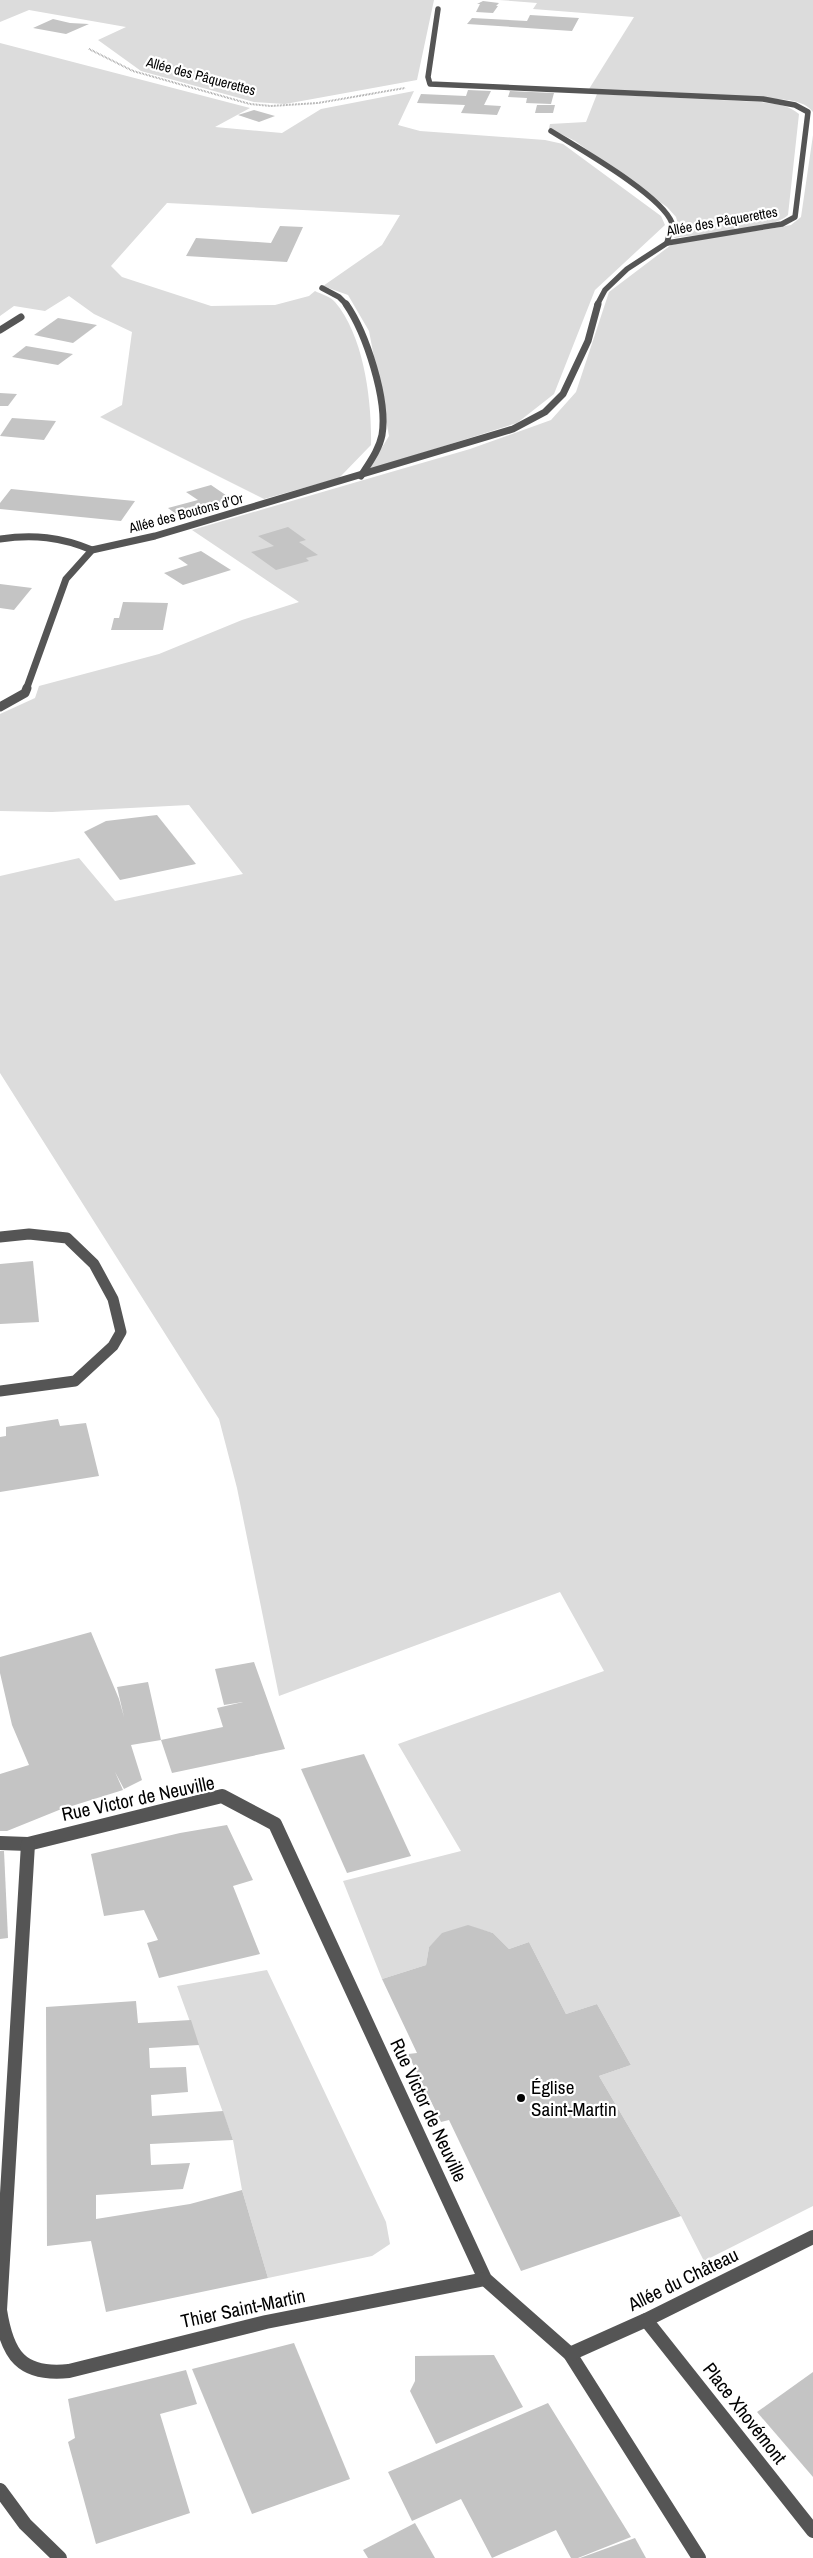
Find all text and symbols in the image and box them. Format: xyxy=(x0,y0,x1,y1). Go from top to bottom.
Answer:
street label: Allée des Pâquerettes xyxy=(143,53,258,99)
street label: Allée des Pâquerettes xyxy=(664,202,779,240)
street label: Allée des Boutons d’Or xyxy=(126,489,245,537)
street label: Rue Victor de Neuville xyxy=(59,1769,217,1827)
street label: Rue Victor de Neuville xyxy=(384,2034,474,2186)
place label: Église Saint-Martin xyxy=(531,2074,617,2122)
marker: Église Saint-Martin xyxy=(515,2092,527,2104)
street label: Allée du Château xyxy=(623,2241,742,2317)
street label: Thier Saint-Martin xyxy=(178,2282,308,2334)
street label: Place Xhovémont xyxy=(697,2357,793,2470)

